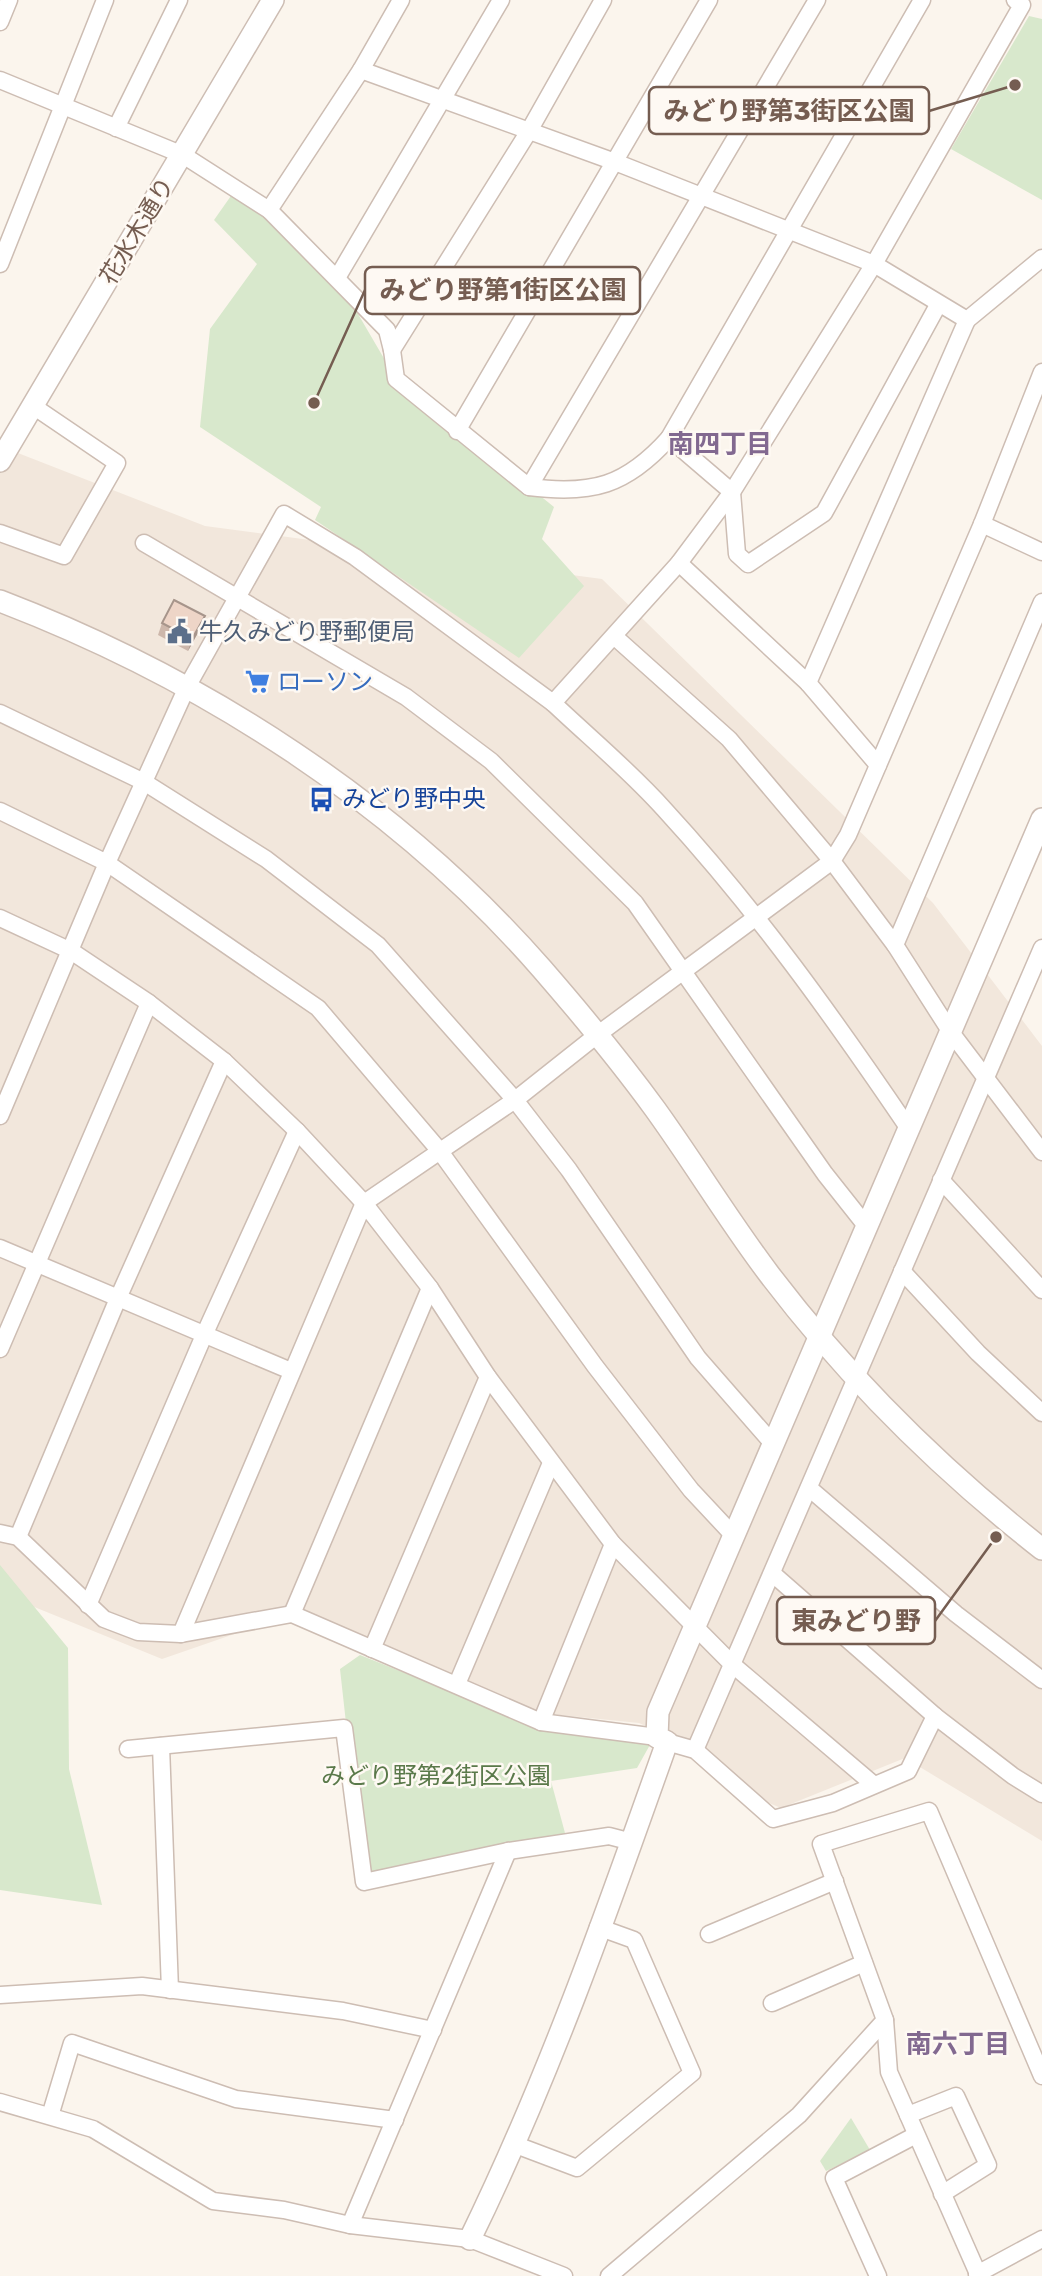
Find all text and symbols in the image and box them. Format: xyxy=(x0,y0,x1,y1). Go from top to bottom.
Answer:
callout: みどり野第3街区公園 xyxy=(649,87,929,134)
text: みどり野第3街区公園 xyxy=(663,96,915,127)
street label: 花水木通り xyxy=(94,172,180,290)
callout: みどり野第1街区公園 xyxy=(365,267,640,314)
text: みどり野第1街区公園 xyxy=(380,275,626,306)
district label: 南四丁目 xyxy=(668,429,772,460)
public building icon: 牛久みどり野郵便局 xyxy=(165,618,193,646)
place label: 牛久みどり野郵便局 xyxy=(199,618,415,646)
supermarket icon: ローソン xyxy=(243,668,271,696)
place label: ローソン xyxy=(277,668,373,696)
bus stop icon: みどり野中央 xyxy=(308,785,336,813)
place label: みどり野中央 xyxy=(342,785,486,813)
callout: 東みどり野 xyxy=(777,1597,935,1644)
text: 東みどり野 xyxy=(791,1606,921,1637)
park label: みどり野第2街区公園 xyxy=(321,1762,551,1790)
district label: 南六丁目 xyxy=(906,2029,1010,2060)

